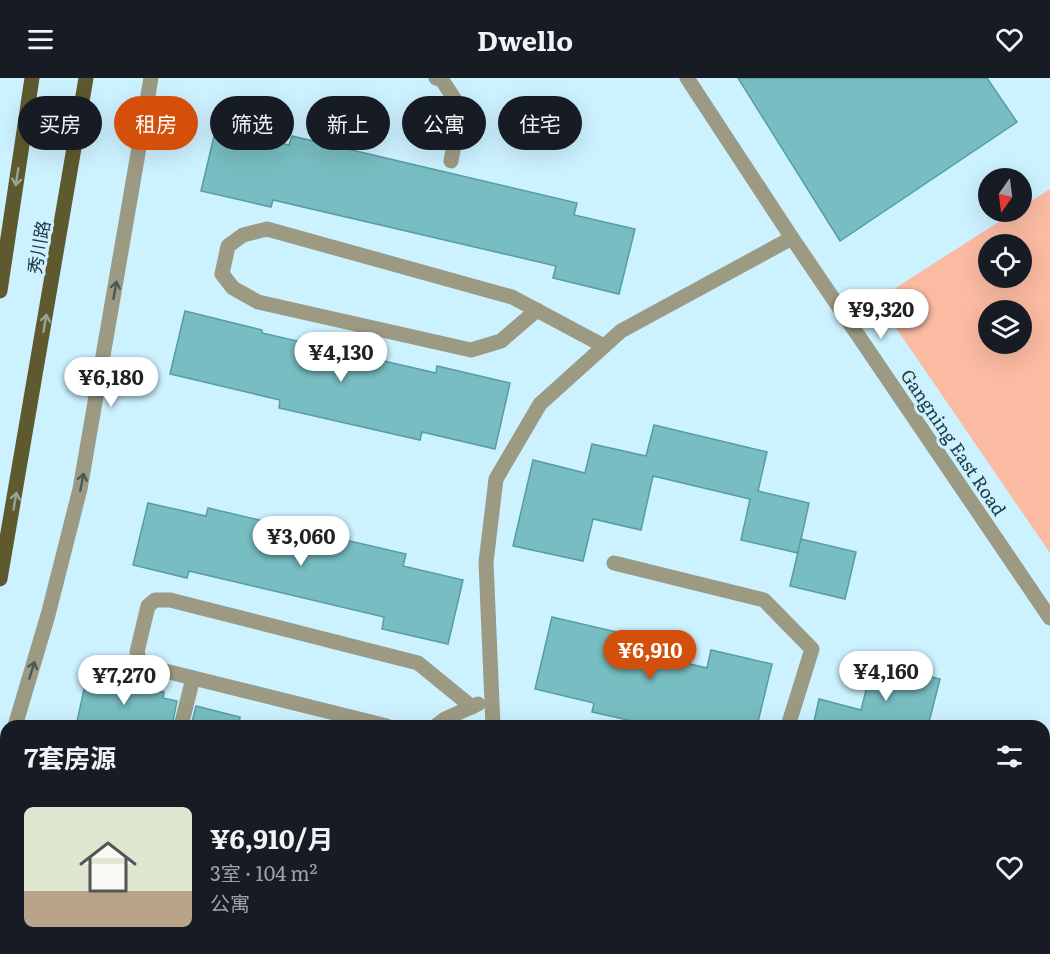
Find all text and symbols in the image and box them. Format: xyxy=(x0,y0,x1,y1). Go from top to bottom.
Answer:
text: Dwello xyxy=(477,19,573,59)
icon: menu xyxy=(24,23,57,56)
icon: heart xyxy=(993,23,1026,56)
chip: 买房 xyxy=(18,96,102,150)
chip: 租房 xyxy=(114,96,198,150)
chip: 筛选 xyxy=(210,96,294,150)
chip: 新上 xyxy=(306,96,390,150)
chip: 公寓 xyxy=(402,96,486,150)
chip: 住宅 xyxy=(498,96,582,150)
one-way arrow xyxy=(12,167,23,187)
north arrow xyxy=(978,168,1032,222)
map controls xyxy=(978,168,1032,354)
street label: 秀川路 xyxy=(20,218,56,276)
button: locate xyxy=(978,234,1032,288)
one-way arrow xyxy=(110,280,121,300)
pin: ¥9,320 xyxy=(832,289,930,340)
text: ¥9,320 xyxy=(848,293,914,323)
button: layers xyxy=(978,300,1032,354)
one-way arrow xyxy=(40,313,51,333)
pin: ¥4,130 xyxy=(292,332,390,383)
text: ¥4,130 xyxy=(308,336,374,366)
pin: ¥6,180 xyxy=(62,357,160,408)
text: ¥6,180 xyxy=(78,361,144,391)
street label: Gangning East Road xyxy=(895,363,1013,521)
one-way arrow xyxy=(76,472,87,492)
one-way arrow xyxy=(10,491,21,511)
pin: ¥3,060 xyxy=(252,516,350,567)
text: ¥3,060 xyxy=(267,520,335,550)
pin: ¥6,910 xyxy=(601,630,699,681)
text: ¥6,910 xyxy=(617,634,683,664)
pin: ¥4,160 xyxy=(837,651,935,702)
pin: ¥7,270 xyxy=(75,655,173,706)
text: ¥4,160 xyxy=(853,655,919,685)
text: ¥7,270 xyxy=(92,659,156,689)
one-way arrow xyxy=(27,661,38,680)
text: 7套房源 xyxy=(24,737,116,776)
icon: filters xyxy=(993,740,1026,773)
text: ¥6,910/月 xyxy=(210,818,334,857)
icon: home xyxy=(72,831,144,903)
icon: heart xyxy=(993,851,1026,884)
text: 3室 · 104 m² xyxy=(210,857,318,887)
text: 公寓 xyxy=(210,887,250,917)

